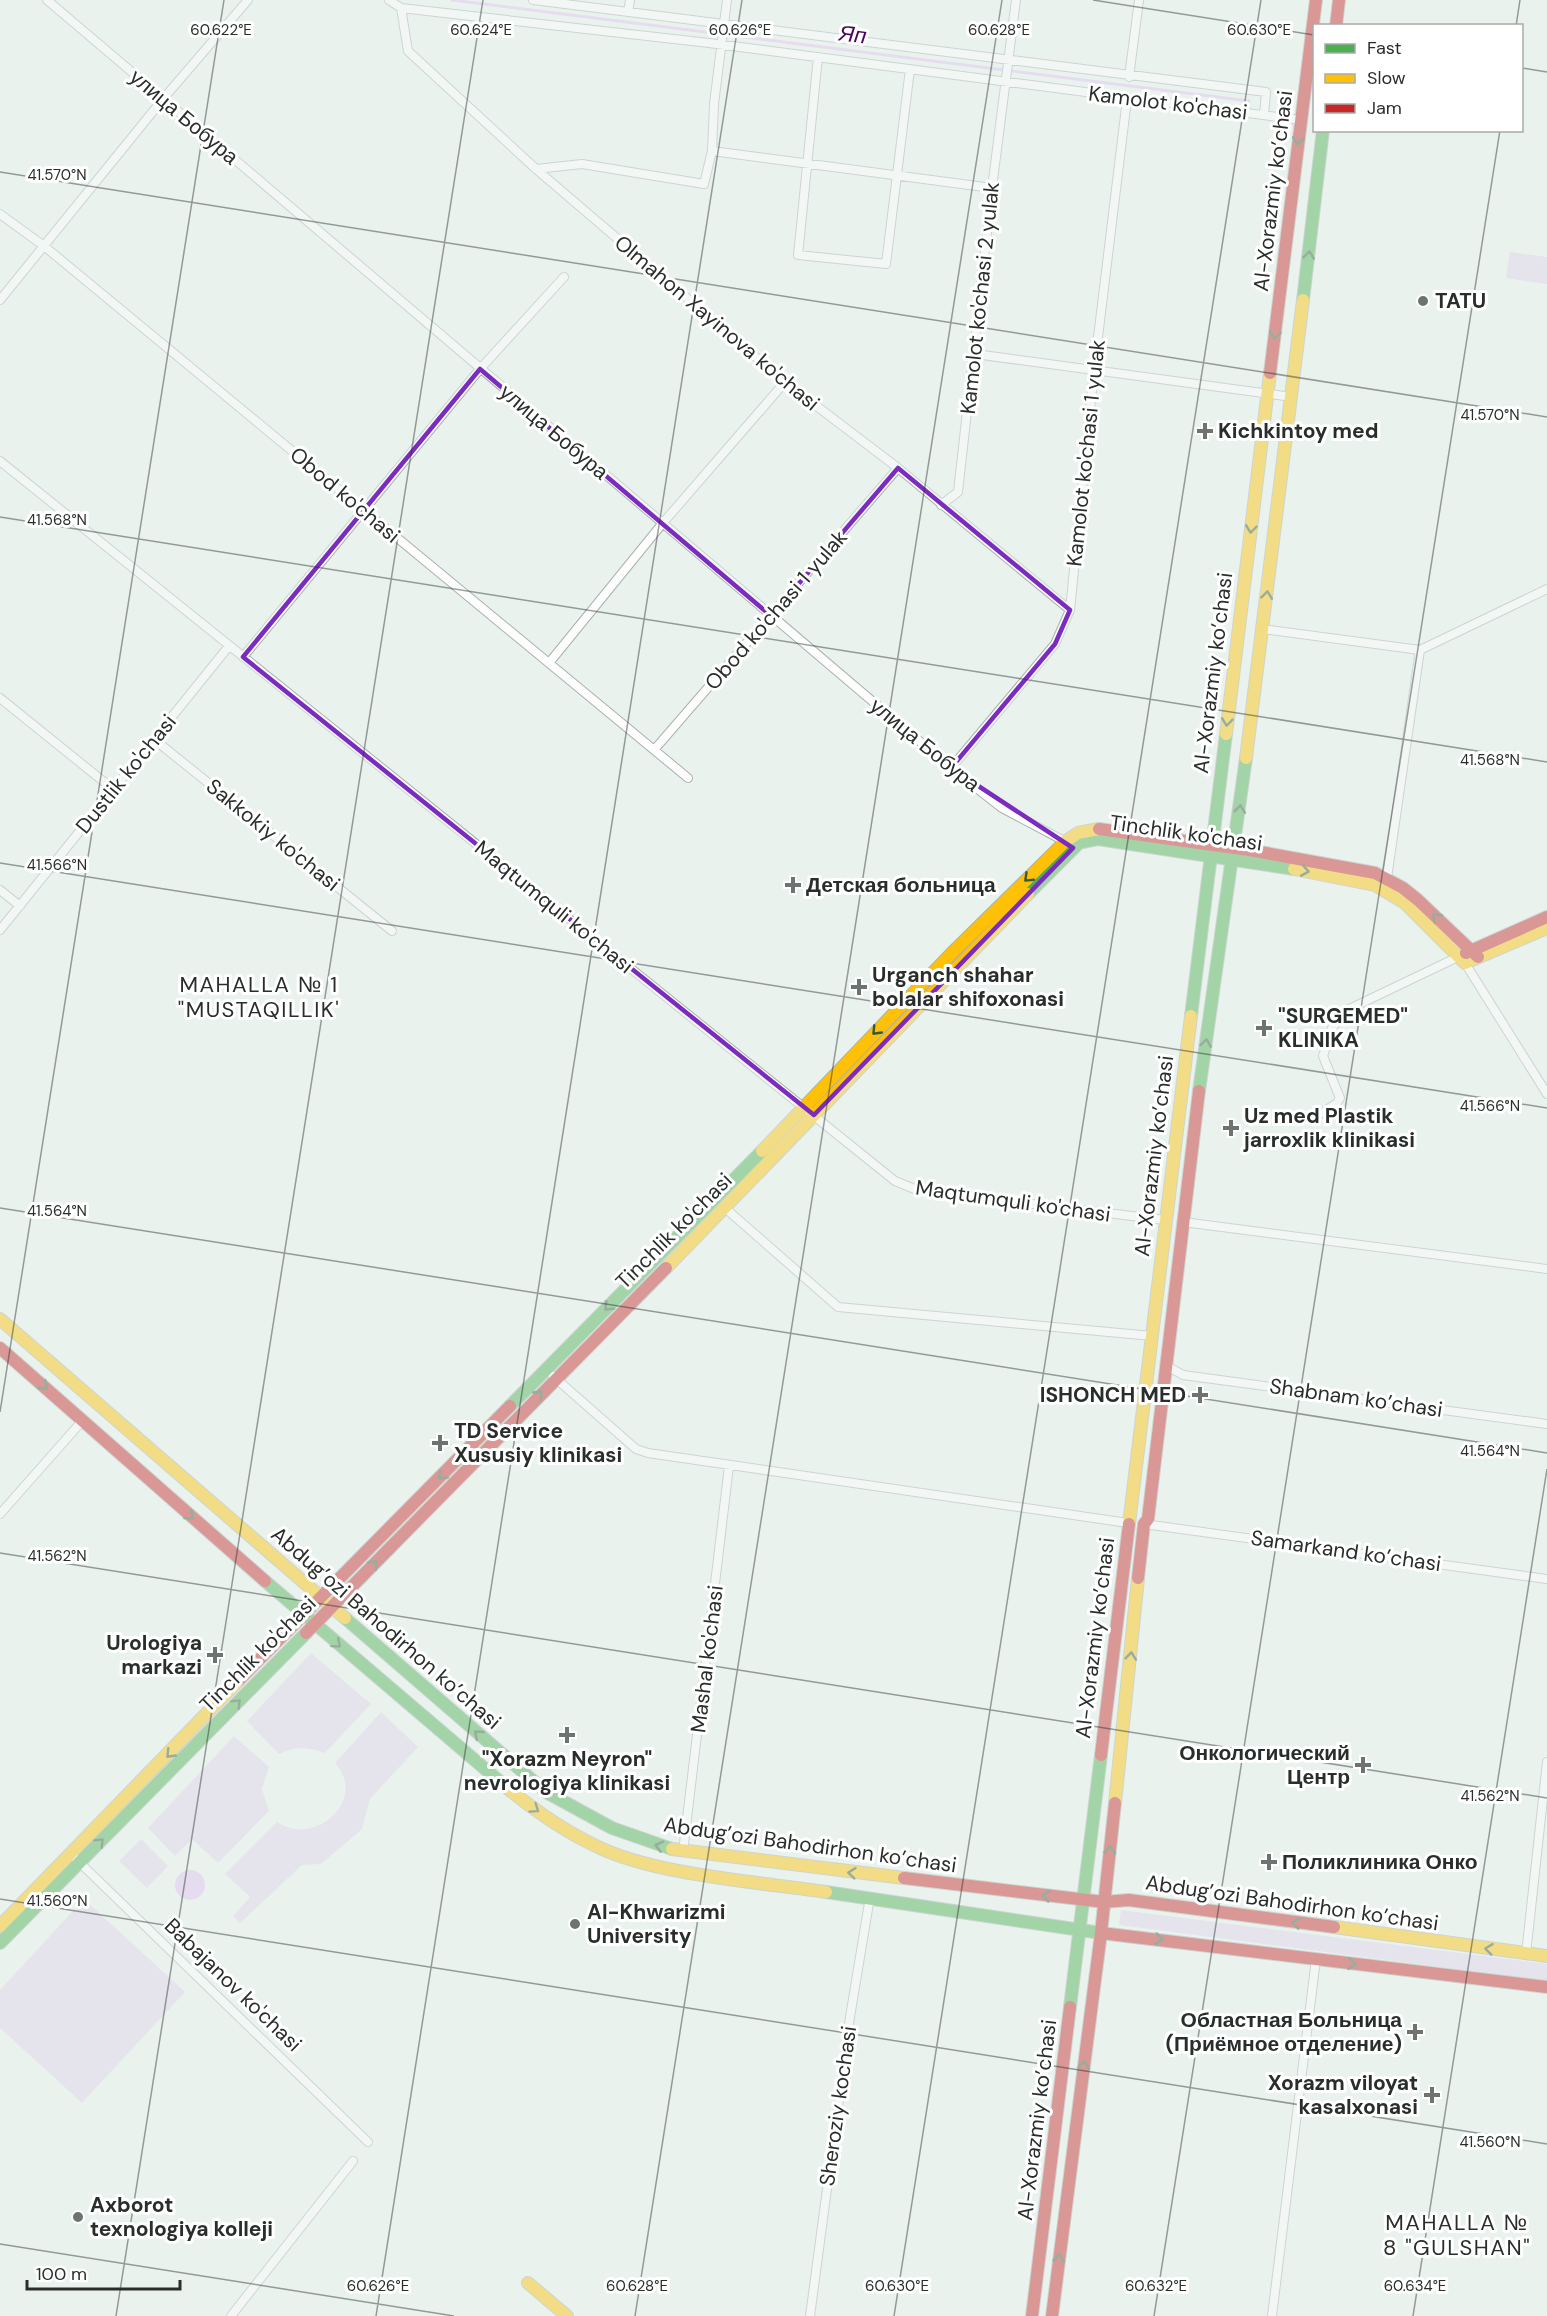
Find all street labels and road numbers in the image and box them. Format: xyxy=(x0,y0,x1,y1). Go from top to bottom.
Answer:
street label: улица Бобура xyxy=(124,63,245,171)
street label: Kamolot ko'chasi xyxy=(1087,79,1249,127)
street label: Al-Xorazmiy ko’chasi xyxy=(1247,89,1299,293)
street label: Kamolot ko'chasi 2 yulak xyxy=(954,180,1006,416)
street label: Olmahon Xayinova ko'chasi xyxy=(609,229,825,417)
street label: Kamolot ko'chasi 1 yulak xyxy=(1060,338,1112,568)
street label: улица Бобура xyxy=(494,378,615,486)
street label: Obod ko'chasi xyxy=(284,441,406,549)
street label: Obod ko'chasi 1 yulak xyxy=(699,524,854,696)
street label: Al-Xorazmiy ko’chasi xyxy=(1187,571,1239,775)
street label: улица Бобура xyxy=(864,692,986,798)
street label: Dustlik ko'chasi xyxy=(69,709,183,839)
street label: Sakkokiy ko'chasi xyxy=(200,772,346,898)
street label: Tinchlik ko'chasi xyxy=(1108,808,1264,858)
street label: Maqtumquli ko'chasi xyxy=(469,834,639,980)
street label: Al-Xorazmiy ko’chasi xyxy=(1128,1054,1180,1258)
street label: Tinchlik ko'chasi xyxy=(610,1167,738,1295)
street label: Maqtumquli ko'chasi xyxy=(914,1173,1112,1229)
street label: Shabnam ko’chasi xyxy=(1268,1372,1444,1424)
street label: Abdug’ozi Bahodirhon ko’chasi xyxy=(265,1520,507,1736)
street label: Samarkand ko’chasi xyxy=(1249,1524,1443,1578)
street label: Al-Xorazmiy ko’chasi xyxy=(1069,1536,1121,1740)
street label: Mashal ko'chasi xyxy=(684,1584,730,1734)
street label: Tinchlik ko'chasi xyxy=(194,1590,322,1718)
street label: Abdug’ozi Bahodirhon ko’chasi xyxy=(662,1811,958,1879)
street label: Abdug’ozi Bahodirhon ko’chasi xyxy=(1144,1869,1440,1937)
street label: Babajanov ko'chasi xyxy=(158,1912,308,2058)
street label: Al-Xorazmiy ko’chasi xyxy=(1011,2018,1063,2222)
street label: Sheroziy kochasi xyxy=(813,2024,863,2188)

